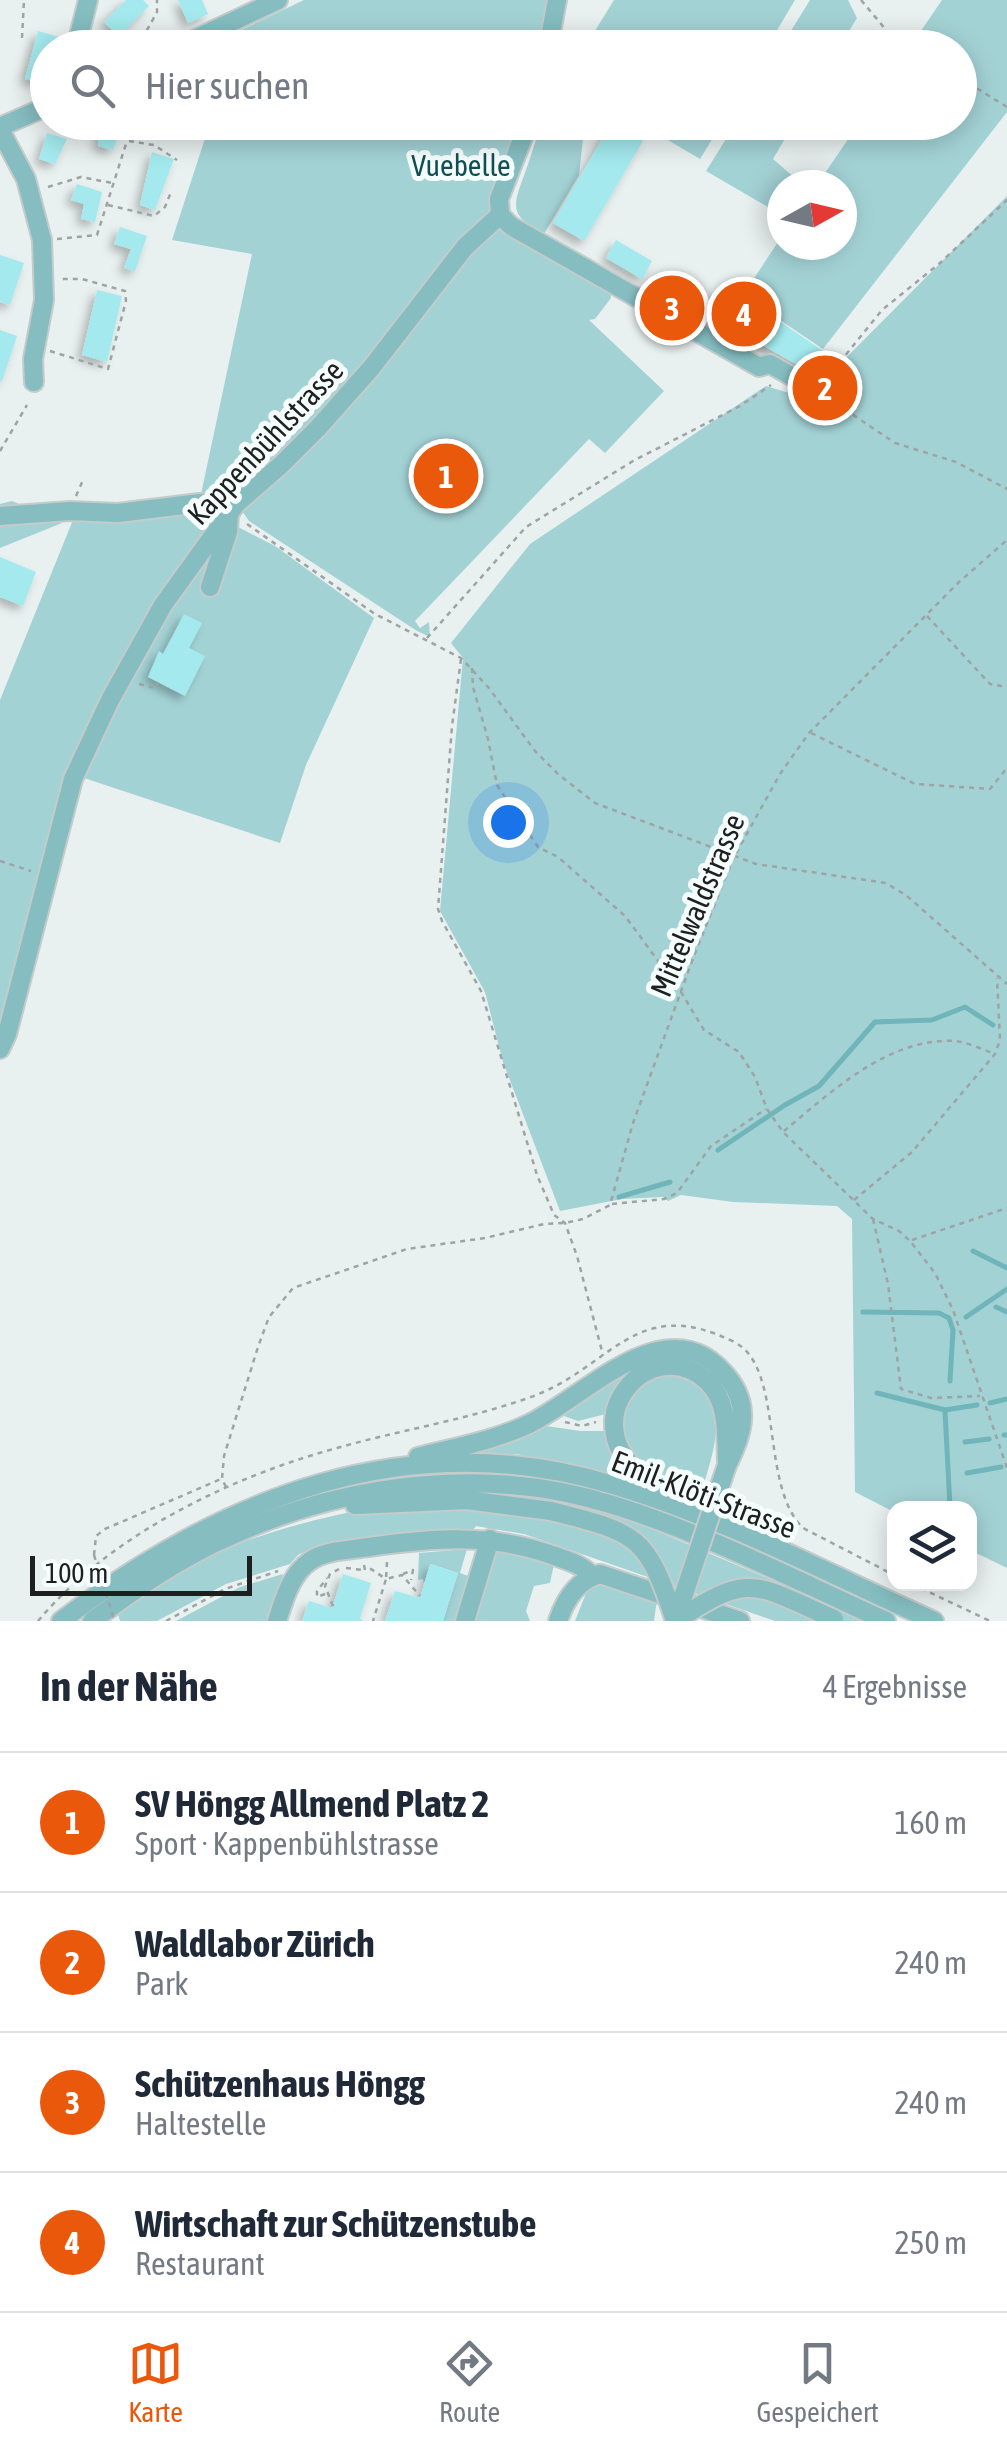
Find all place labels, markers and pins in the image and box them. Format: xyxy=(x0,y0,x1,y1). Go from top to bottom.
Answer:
pin: 3 xyxy=(640,270,704,346)
pin: 4 xyxy=(712,276,776,352)
pin: 2 xyxy=(792,350,858,426)
pin: 1 xyxy=(414,438,478,514)

